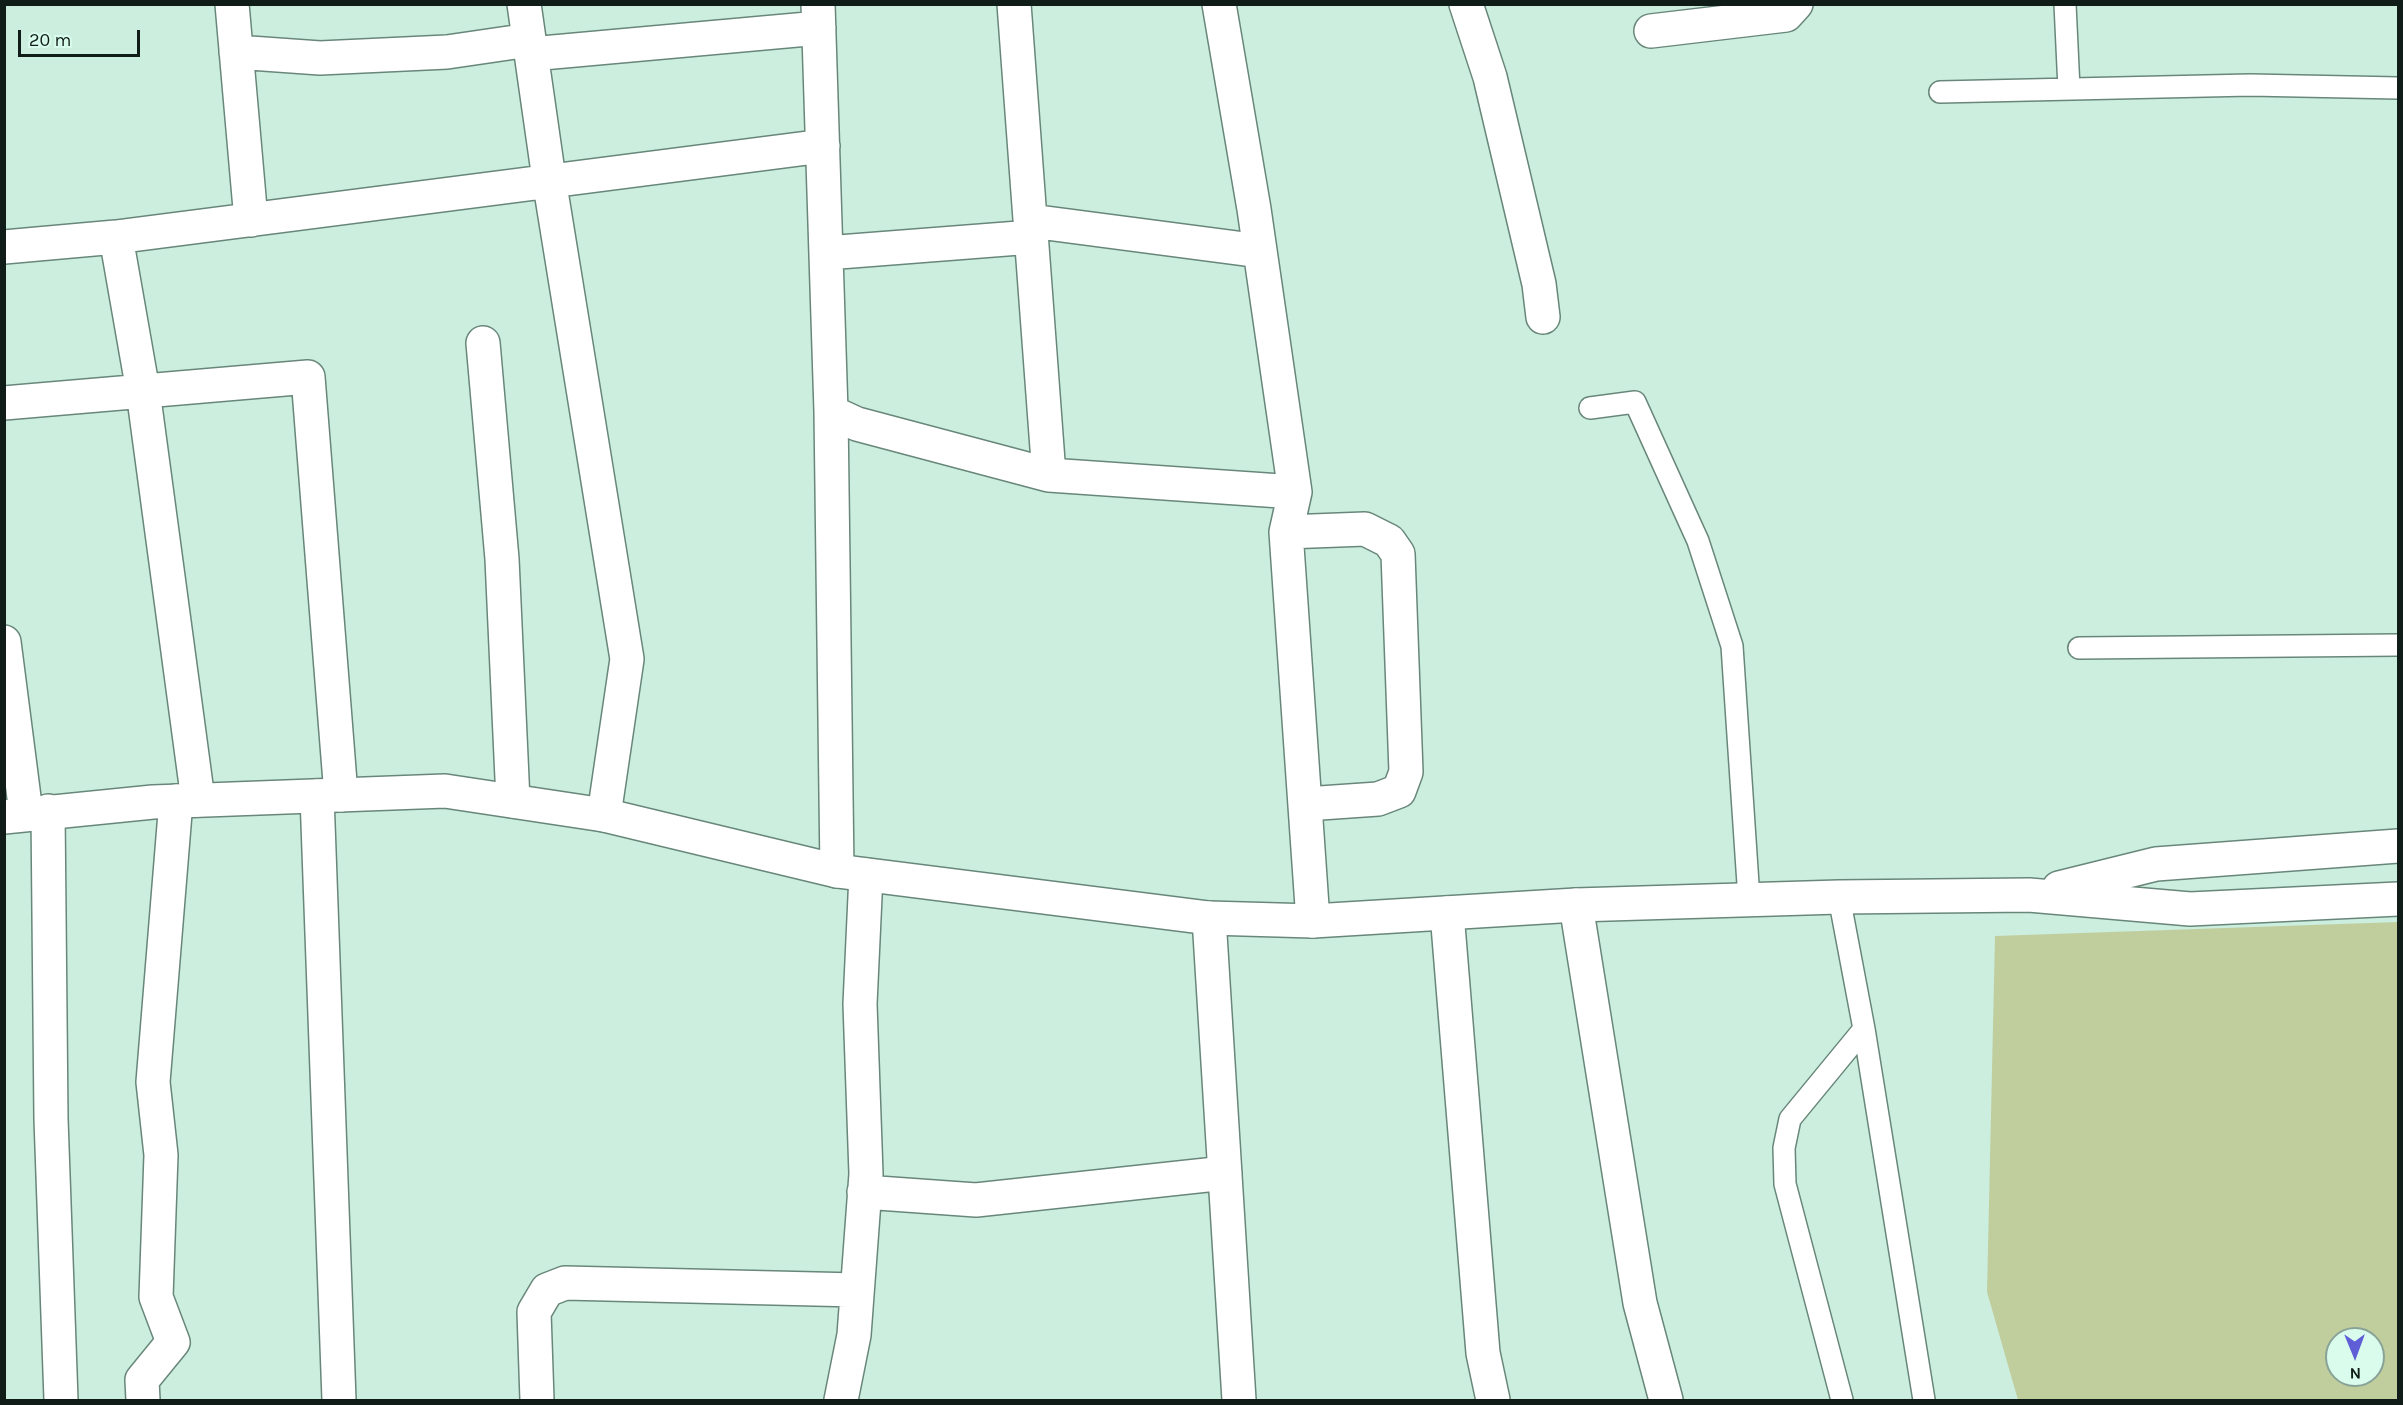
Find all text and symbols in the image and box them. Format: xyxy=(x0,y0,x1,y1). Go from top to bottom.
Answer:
scale bar xyxy=(21,18,142,56)
text: 20 m xyxy=(29,29,71,51)
north arrow xyxy=(2325,1327,2385,1387)
text: N xyxy=(2349,1364,2361,1383)

